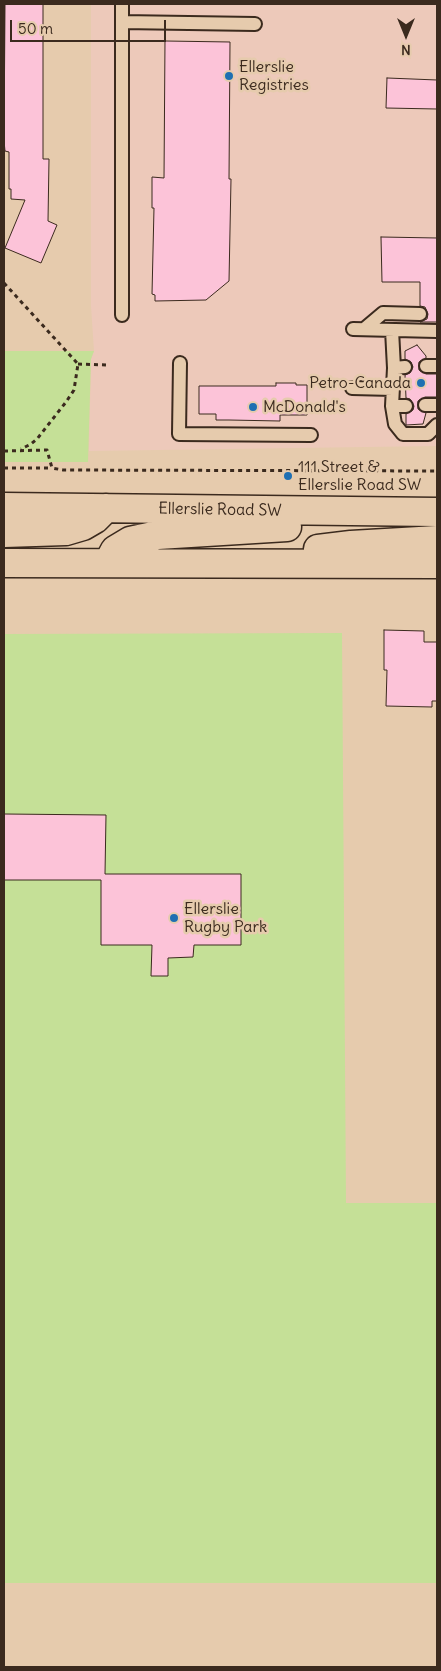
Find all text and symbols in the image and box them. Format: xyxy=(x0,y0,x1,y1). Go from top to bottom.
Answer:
scale bar xyxy=(12,10,169,42)
north arrow xyxy=(381,10,431,60)
text: 50 m xyxy=(18,19,53,38)
text: N xyxy=(401,41,411,59)
place label: Ellerslie Registries xyxy=(239,57,309,95)
marker: Ellerslie Registries xyxy=(223,70,235,82)
place label: Petro-Canada xyxy=(309,373,411,393)
marker: Petro-Canada xyxy=(415,377,427,389)
place label: McDonald's xyxy=(263,397,346,417)
marker: McDonald's xyxy=(247,401,259,413)
place label: 111 Street & Ellerslie Road SW xyxy=(298,457,421,495)
marker: 111 Street & Ellerslie Road SW xyxy=(282,470,294,482)
street label: Ellerslie Road SW xyxy=(158,499,282,521)
place label: Ellerslie Rugby Park xyxy=(184,899,267,937)
marker: Ellerslie Rugby Park xyxy=(168,912,180,924)

